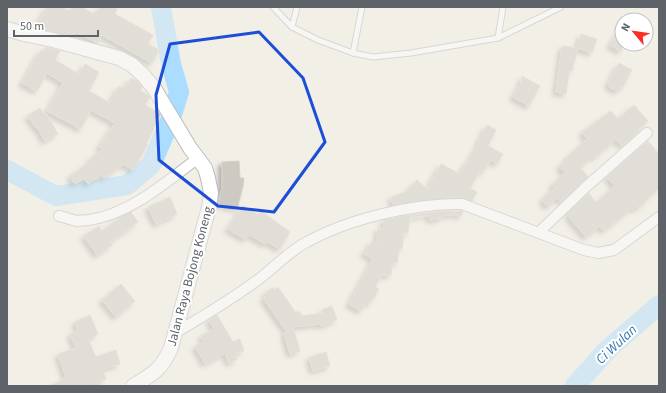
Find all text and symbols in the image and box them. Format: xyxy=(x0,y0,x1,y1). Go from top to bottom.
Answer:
scale bar xyxy=(14,12,98,38)
north arrow xyxy=(614,12,654,52)
text: 50 m xyxy=(20,18,44,35)
text: N xyxy=(617,21,634,34)
street label: Jalan Raya Bojong Koneng xyxy=(163,204,217,348)
water label: Ci Wulan xyxy=(592,320,642,369)

